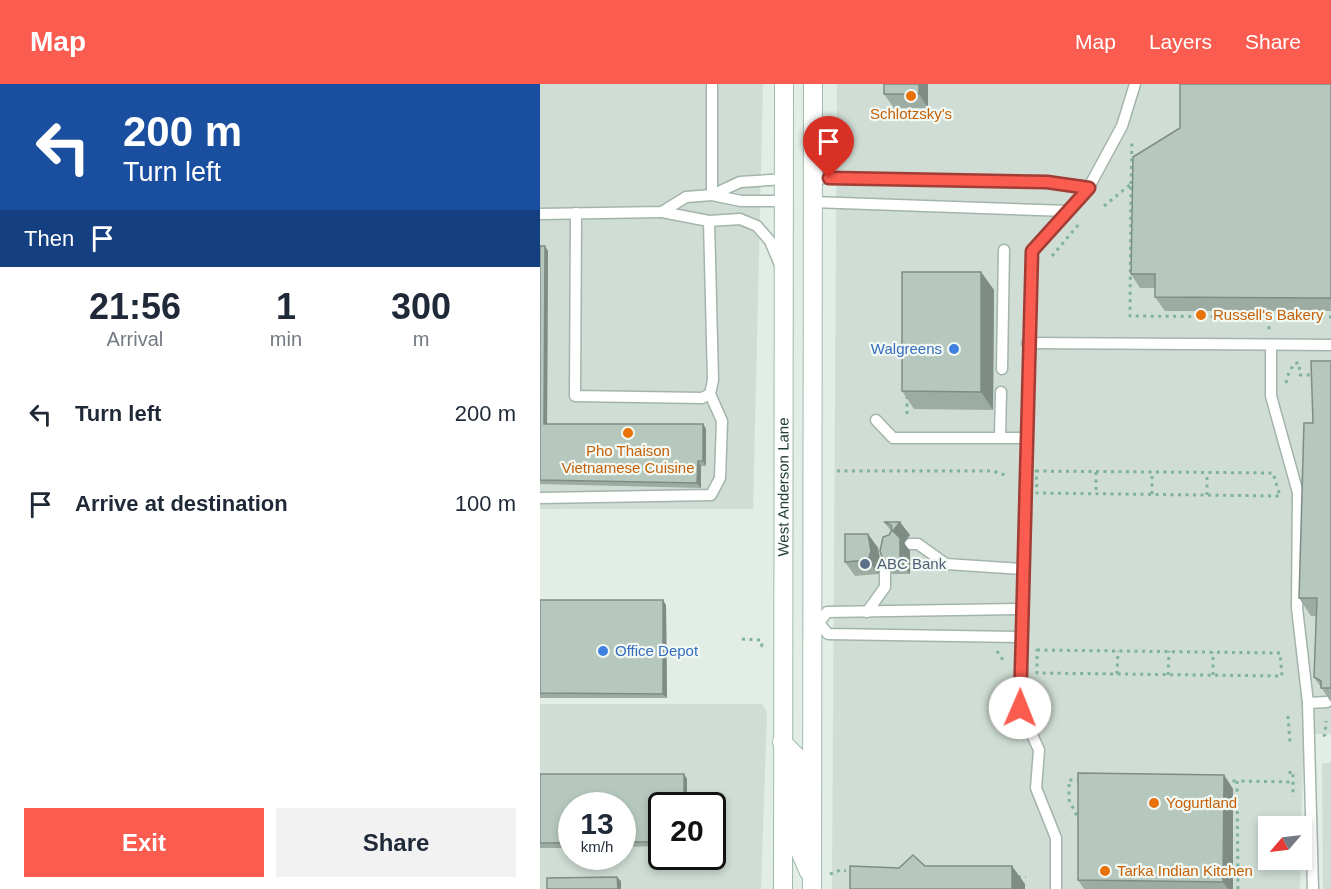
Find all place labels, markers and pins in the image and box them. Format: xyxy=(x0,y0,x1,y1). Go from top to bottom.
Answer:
marker: Schlotzsky's xyxy=(904,89,918,103)
place label: Schlotzsky's xyxy=(870,105,952,122)
pin xyxy=(803,116,854,178)
place label: Russell's Bakery xyxy=(1213,306,1324,323)
marker: Russell's Bakery xyxy=(1194,308,1208,322)
place label: Walgreens xyxy=(871,340,942,357)
marker: Walgreens xyxy=(947,342,961,356)
marker: Pho Thaison Vietnamese Cuisine xyxy=(621,426,635,440)
place label: Pho Thaison Vietnamese Cuisine xyxy=(561,442,695,476)
place label: ABC Bank xyxy=(877,555,947,572)
marker: ABC Bank xyxy=(858,557,872,571)
place label: Office Depot xyxy=(615,642,699,659)
marker: Office Depot xyxy=(596,644,610,658)
place label: Yogurtland xyxy=(1166,794,1237,811)
marker: Yogurtland xyxy=(1147,796,1161,810)
place label: Tarka Indian Kitchen xyxy=(1117,862,1253,879)
marker: Tarka Indian Kitchen xyxy=(1098,864,1112,878)

